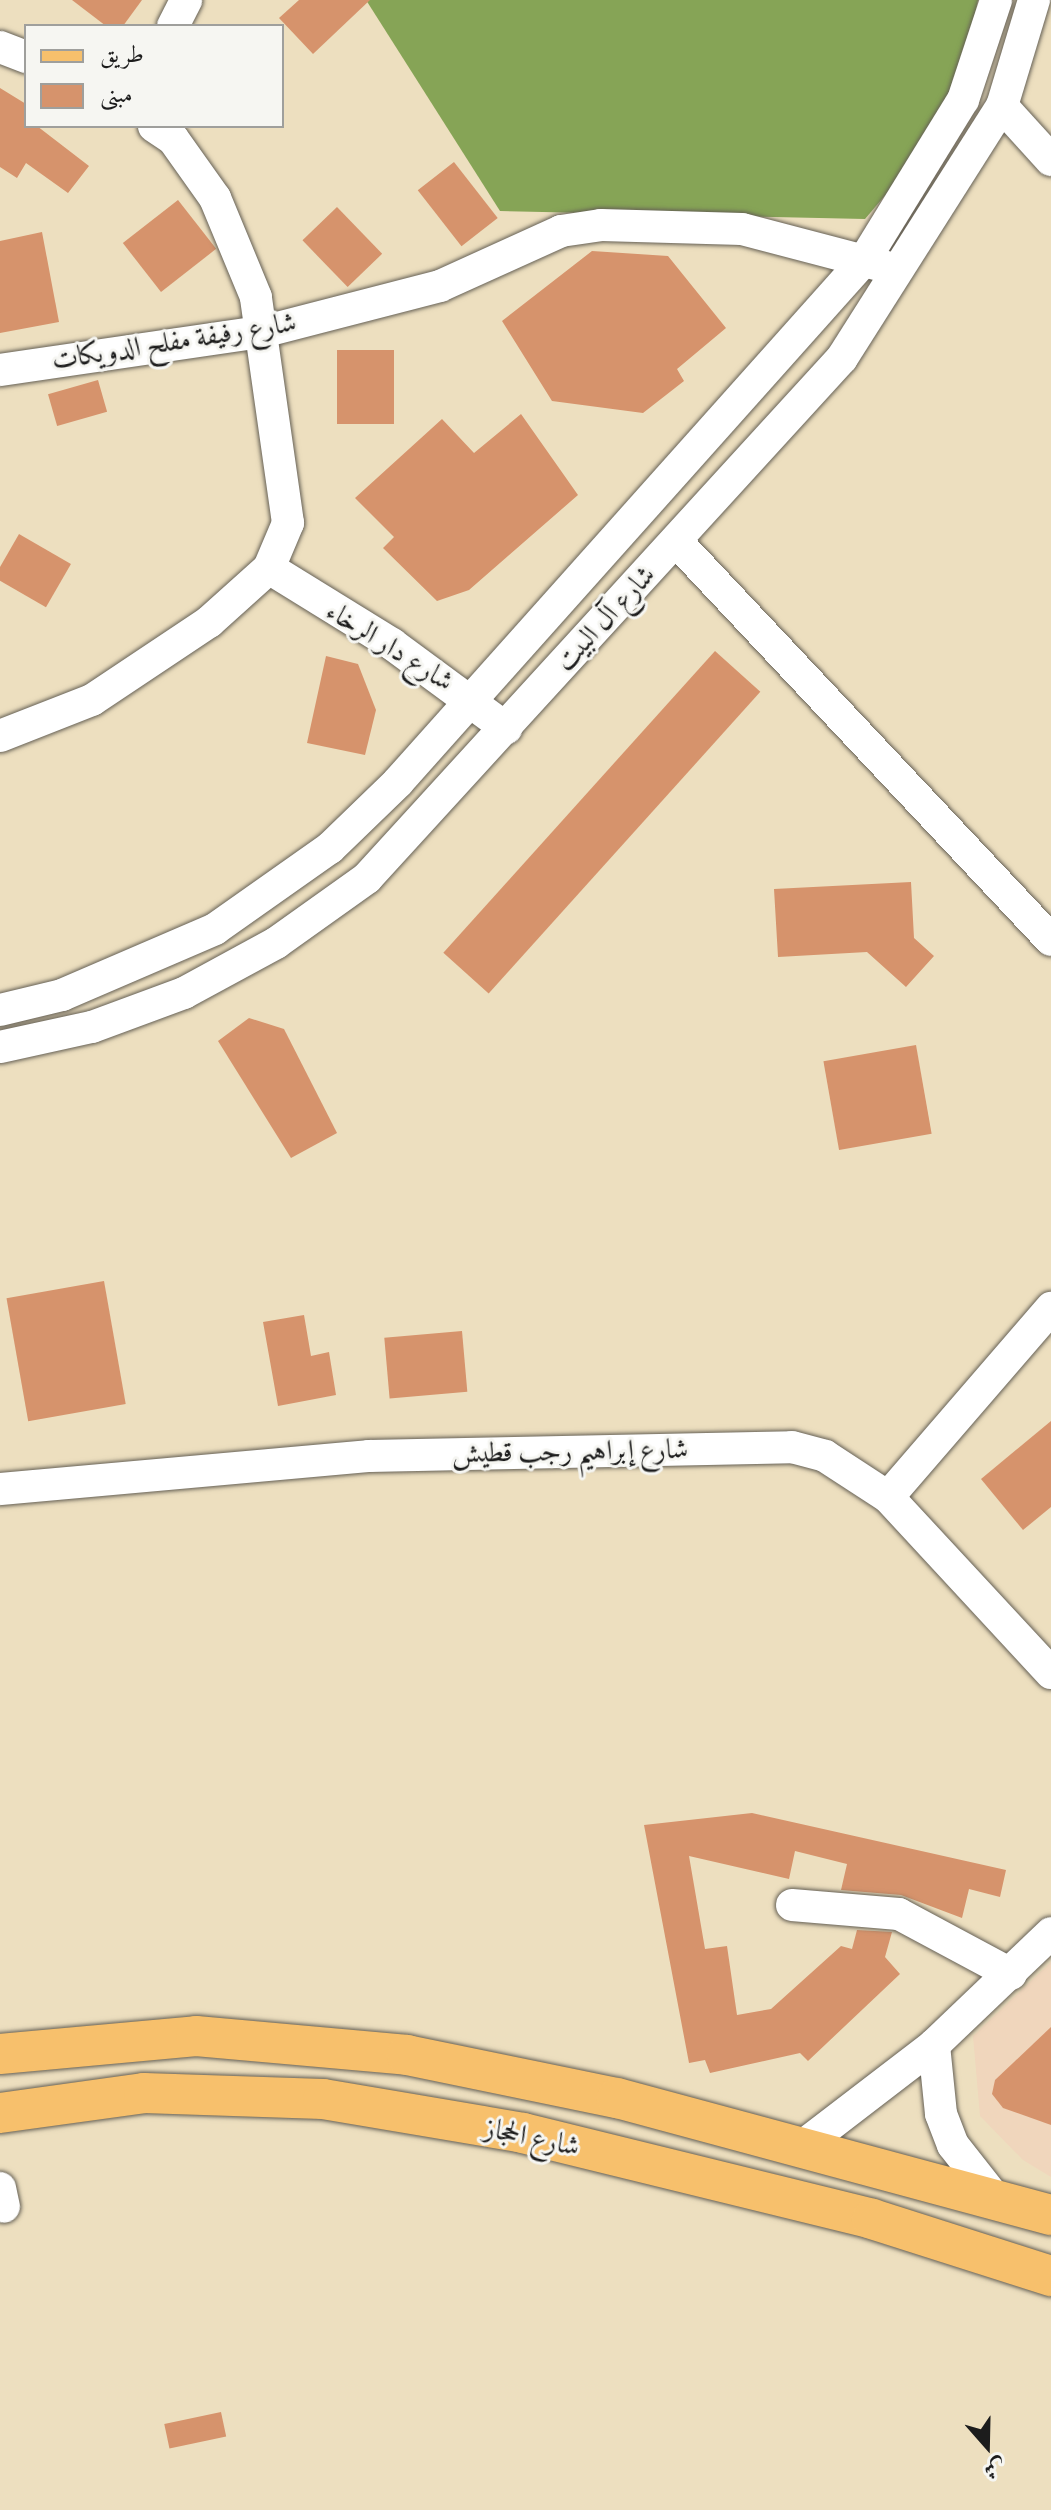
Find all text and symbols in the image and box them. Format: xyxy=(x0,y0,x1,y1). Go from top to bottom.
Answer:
legend xyxy=(24,24,284,128)
text: طريق xyxy=(100,38,144,70)
text: مبنى xyxy=(100,78,133,110)
street label: شارع رفيفة مفلح الدويكات xyxy=(49,305,299,377)
street label: شارع آل البيت xyxy=(548,558,662,678)
street label: شارع دار الرخاء xyxy=(320,594,460,698)
street label: شارع إبراهيم رجب قطيش xyxy=(452,1432,688,1470)
street label: شارع الحجاز xyxy=(481,2111,583,2163)
north arrow xyxy=(947,2406,1027,2486)
text: ش xyxy=(980,2451,1011,2486)

